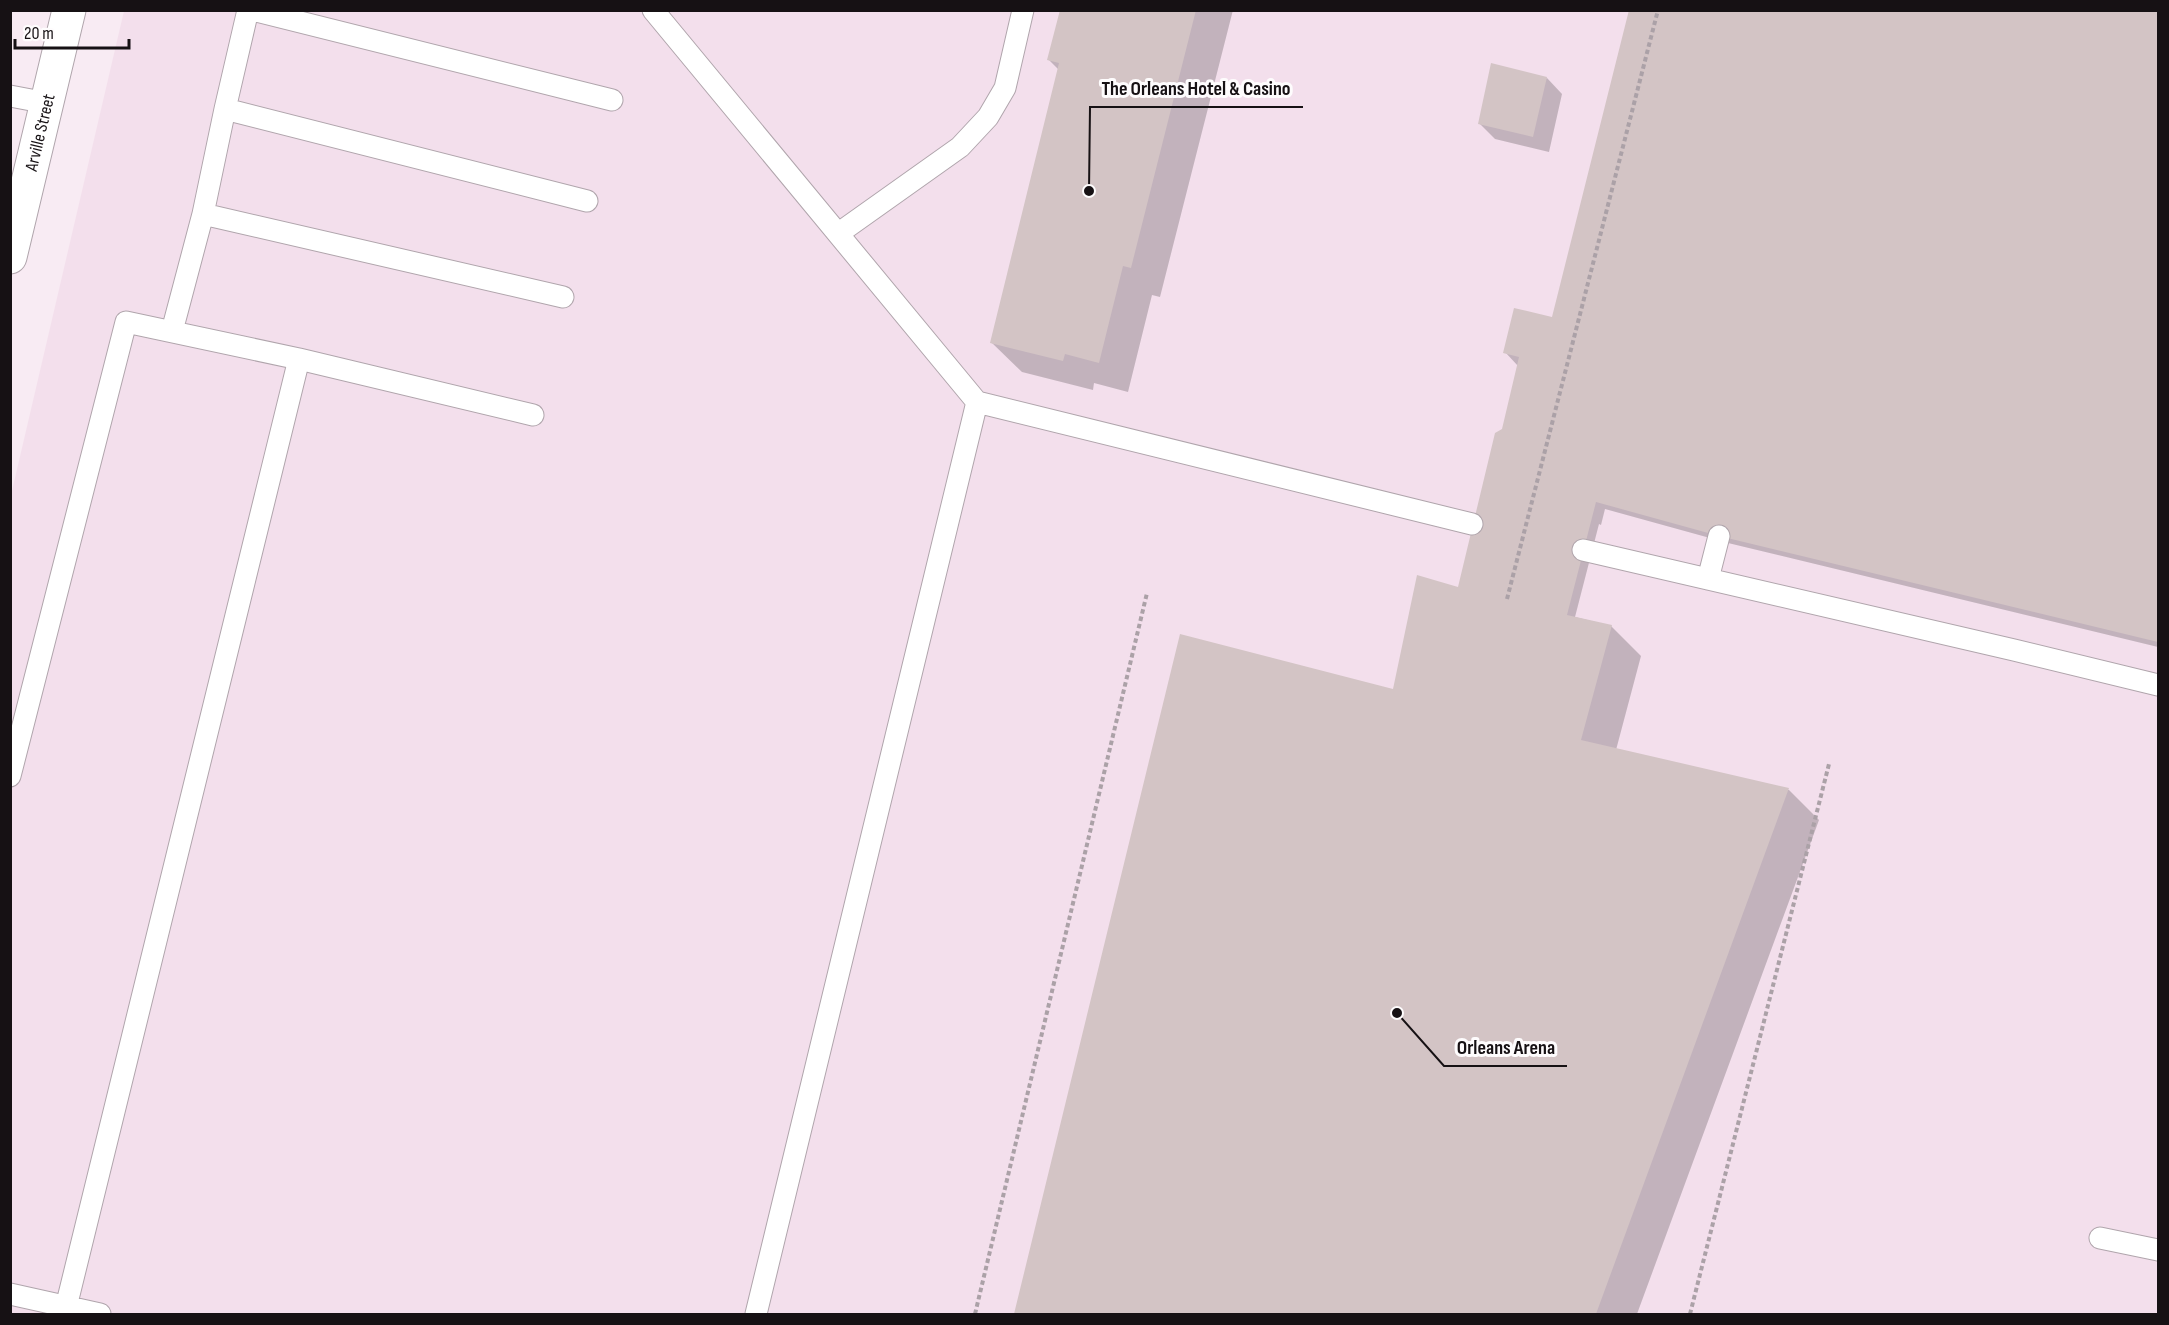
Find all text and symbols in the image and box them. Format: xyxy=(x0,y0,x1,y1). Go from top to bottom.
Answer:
scale bar xyxy=(15,12,129,50)
text: 20 m xyxy=(24,23,54,44)
callout: The Orleans Hotel & Casino xyxy=(1090,69,1303,107)
text: The Orleans Hotel & Casino xyxy=(1101,77,1291,101)
street label: Arville Street xyxy=(20,91,59,174)
callout: Orleans Arena xyxy=(1444,1028,1567,1066)
text: Orleans Arena xyxy=(1457,1036,1555,1060)

